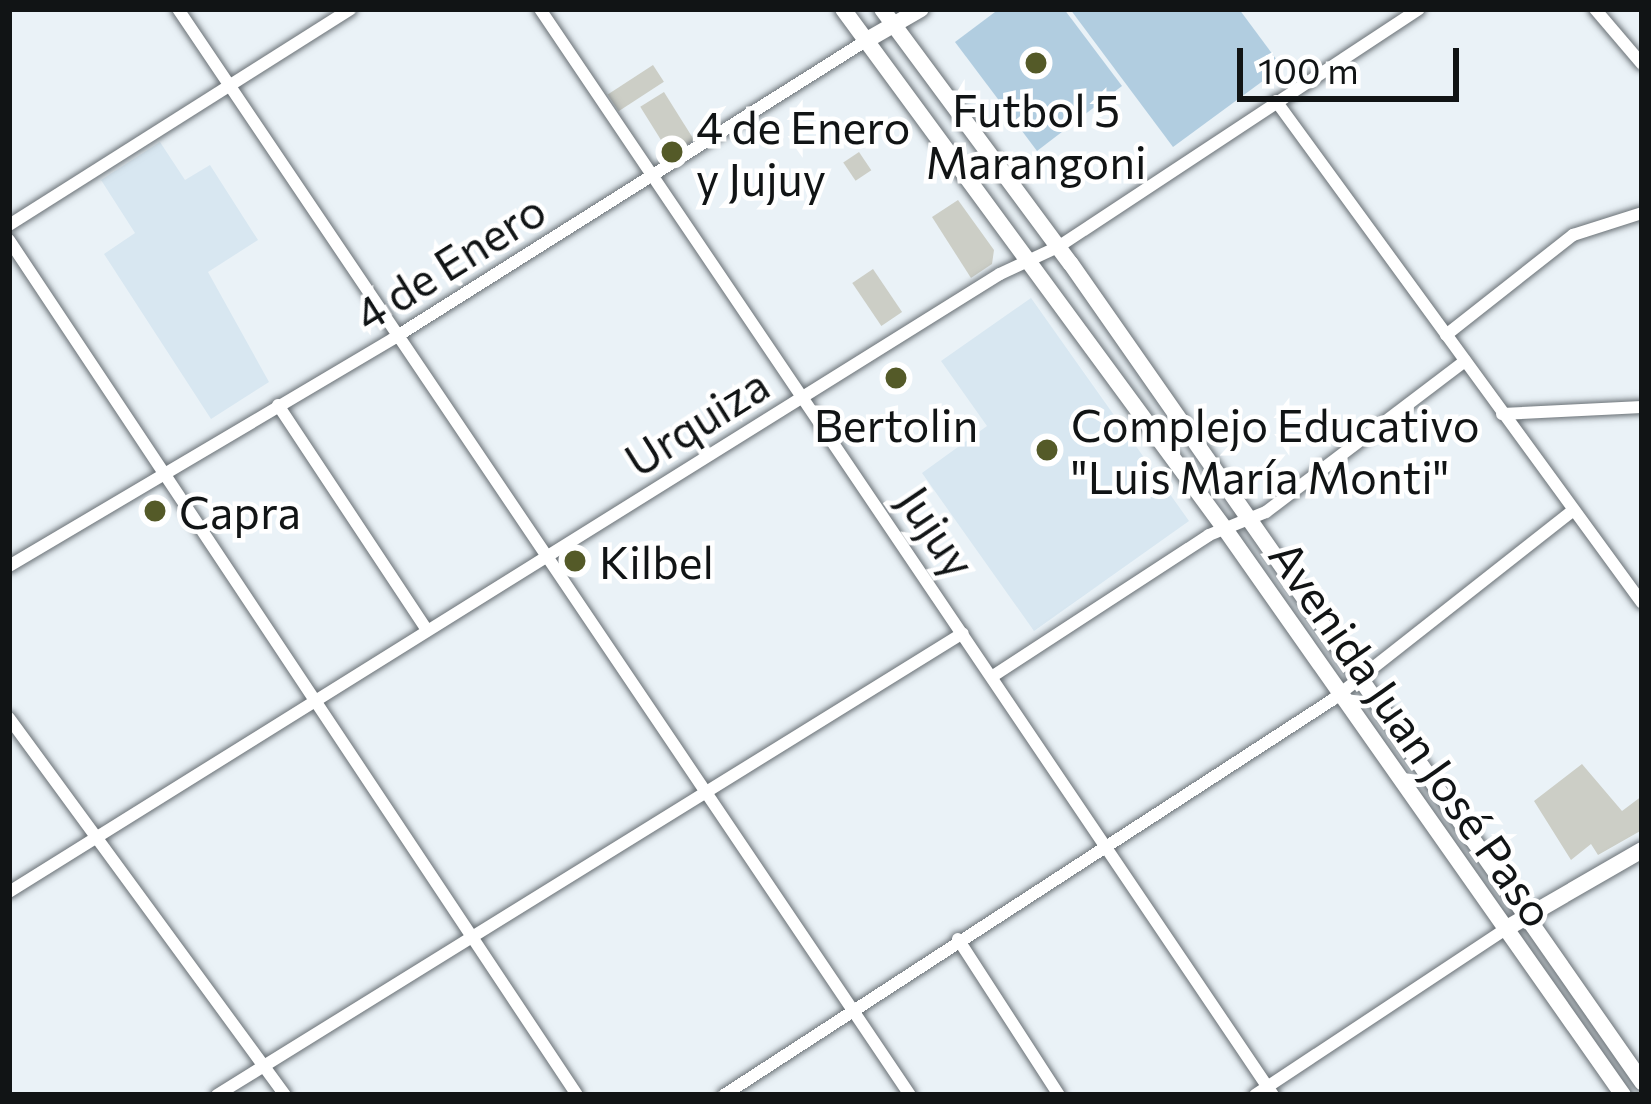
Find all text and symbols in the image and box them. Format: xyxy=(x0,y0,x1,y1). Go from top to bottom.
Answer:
scale bar xyxy=(1243,24,1465,98)
text: 100 m xyxy=(1258,47,1359,91)
marker: Futbol 5 Marangoni xyxy=(1023,50,1049,76)
place label: Futbol 5 Marangoni xyxy=(925,82,1147,188)
place label: 4 de Enero y Jujuy xyxy=(696,99,910,205)
marker: 4 de Enero y Jujuy xyxy=(659,139,685,165)
street label: 4 de Enero xyxy=(344,181,554,341)
street label: Urquiza xyxy=(614,356,778,486)
marker: Bertolin xyxy=(883,365,909,391)
place label: Bertolin xyxy=(814,397,978,451)
place label: Complejo Educativo "Luis María Monti" xyxy=(1071,397,1480,503)
marker: Complejo Educativo "Luis María Monti" xyxy=(1034,437,1060,463)
street label: Jujuy xyxy=(888,475,988,587)
place label: Capra xyxy=(179,484,301,538)
marker: Capra xyxy=(142,498,168,524)
street label: Avenida Juan José Paso xyxy=(1259,530,1567,936)
place label: Kilbel xyxy=(599,534,714,588)
marker: Kilbel xyxy=(562,548,588,574)

